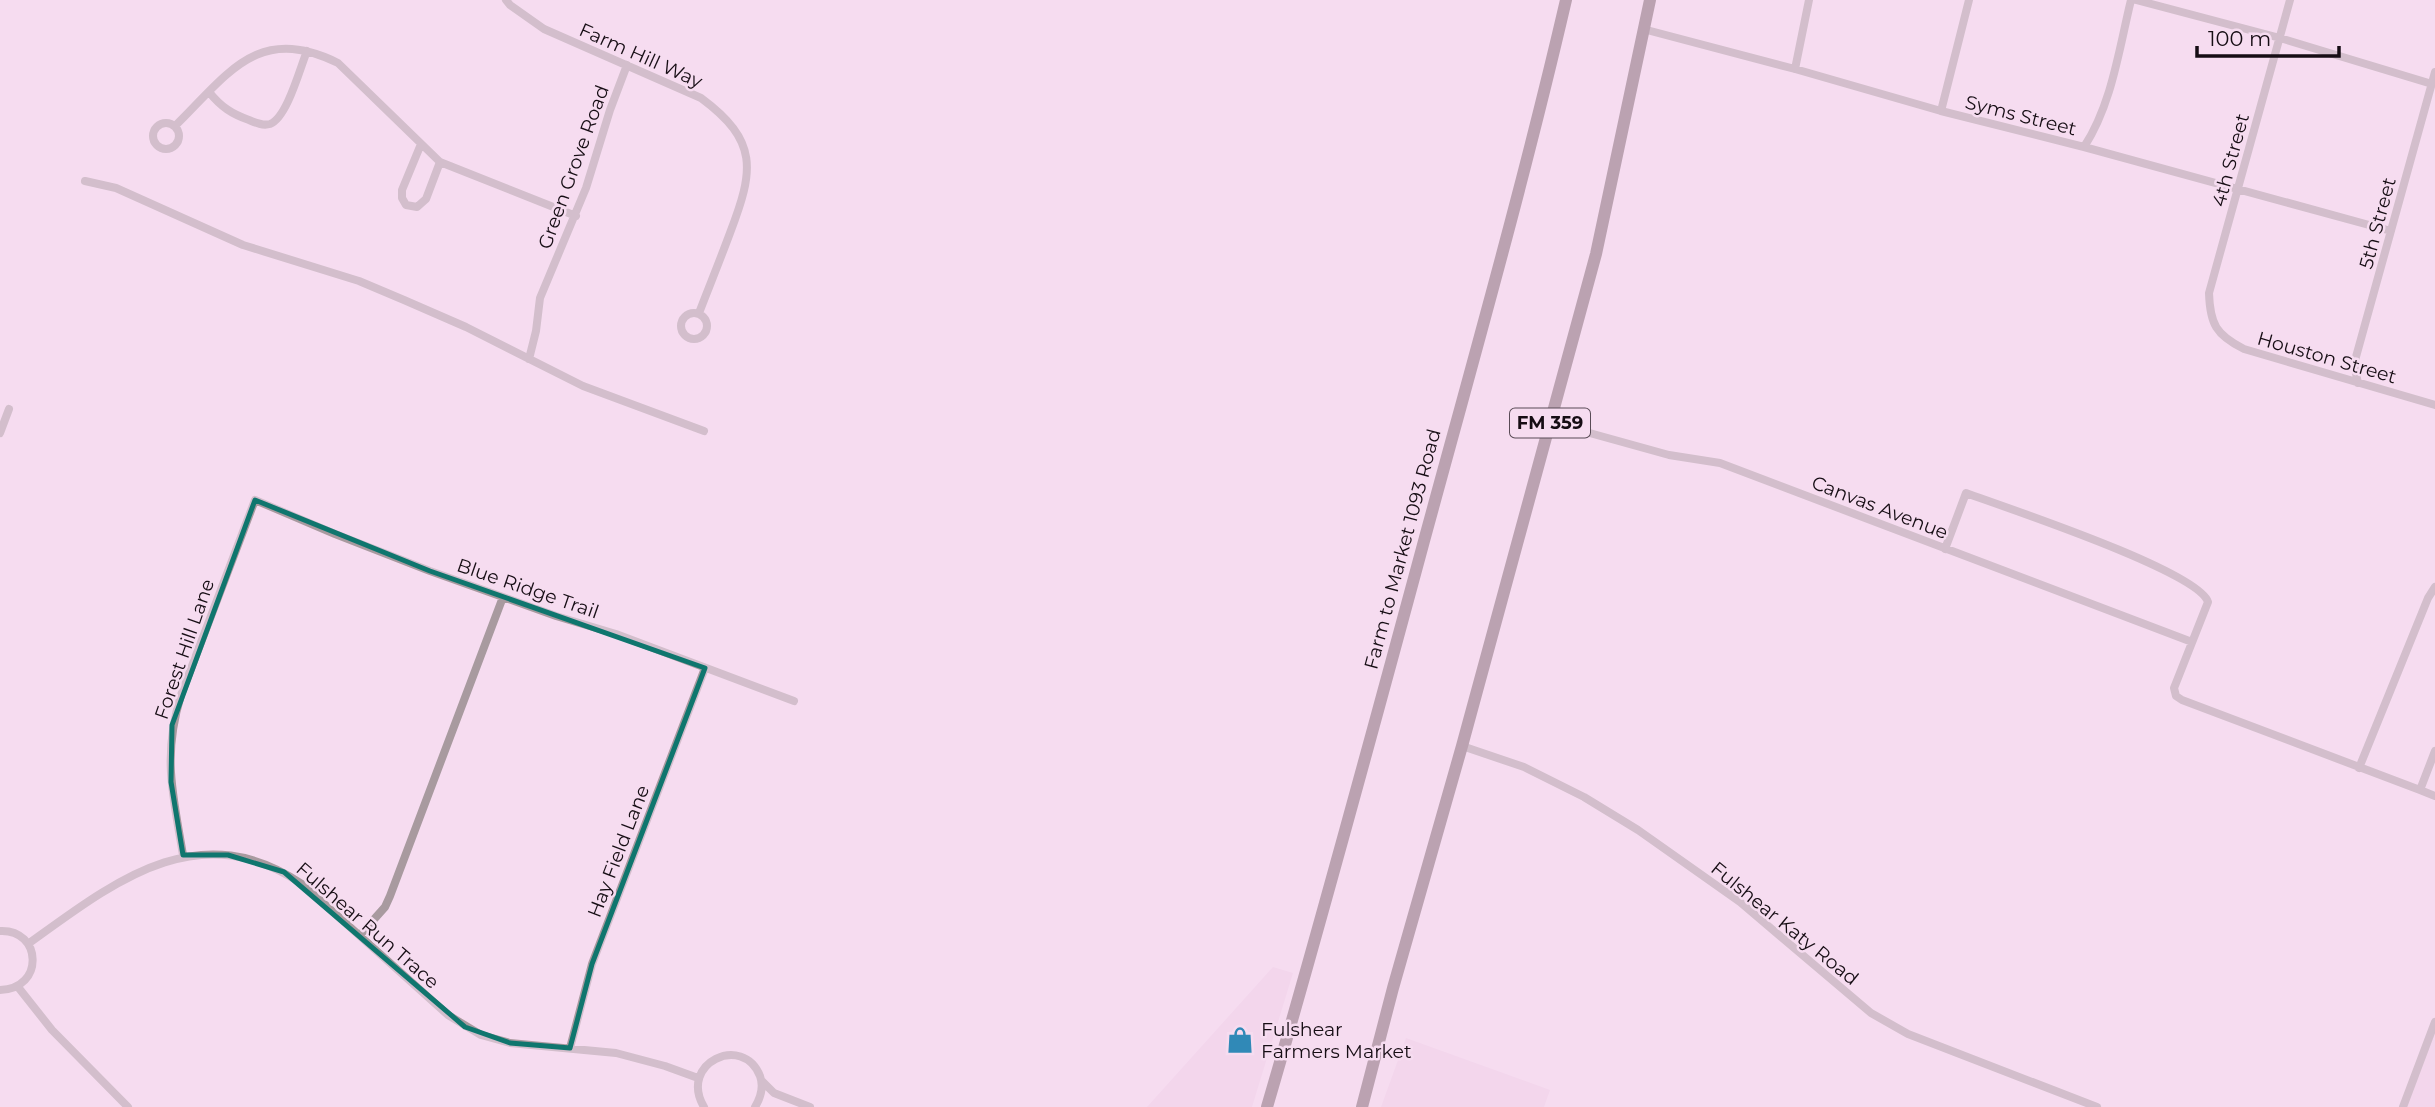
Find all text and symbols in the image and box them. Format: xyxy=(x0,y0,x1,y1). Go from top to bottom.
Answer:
scale bar xyxy=(2197,14,2339,58)
street label: Farm Hill Way xyxy=(576,18,707,93)
text: 100 m xyxy=(2208,26,2271,51)
street label: Green Grove Road xyxy=(533,82,614,252)
street label: Syms Street xyxy=(1963,91,2079,140)
street label: 4th Street xyxy=(2207,111,2254,209)
street label: 5th Street xyxy=(2354,175,2401,271)
street label: Houston Street xyxy=(2255,327,2399,388)
road number: FM 359 xyxy=(1510,408,1590,438)
street label: Farm to Market 1093 Road xyxy=(1359,426,1446,672)
street label: Canvas Avenue xyxy=(1808,471,1951,544)
street label: Blue Ridge Trail xyxy=(454,553,602,624)
street label: Forest Hill Lane xyxy=(150,576,219,722)
street label: Hay Field Lane xyxy=(583,782,654,921)
street label: Fulshear Run Trace xyxy=(292,857,444,994)
street label: Fulshear Katy Road xyxy=(1706,857,1863,990)
place label: Fulshear Farmers Market xyxy=(1261,1018,1412,1063)
shop icon: Fulshear Farmers Market xyxy=(1225,1025,1255,1055)

